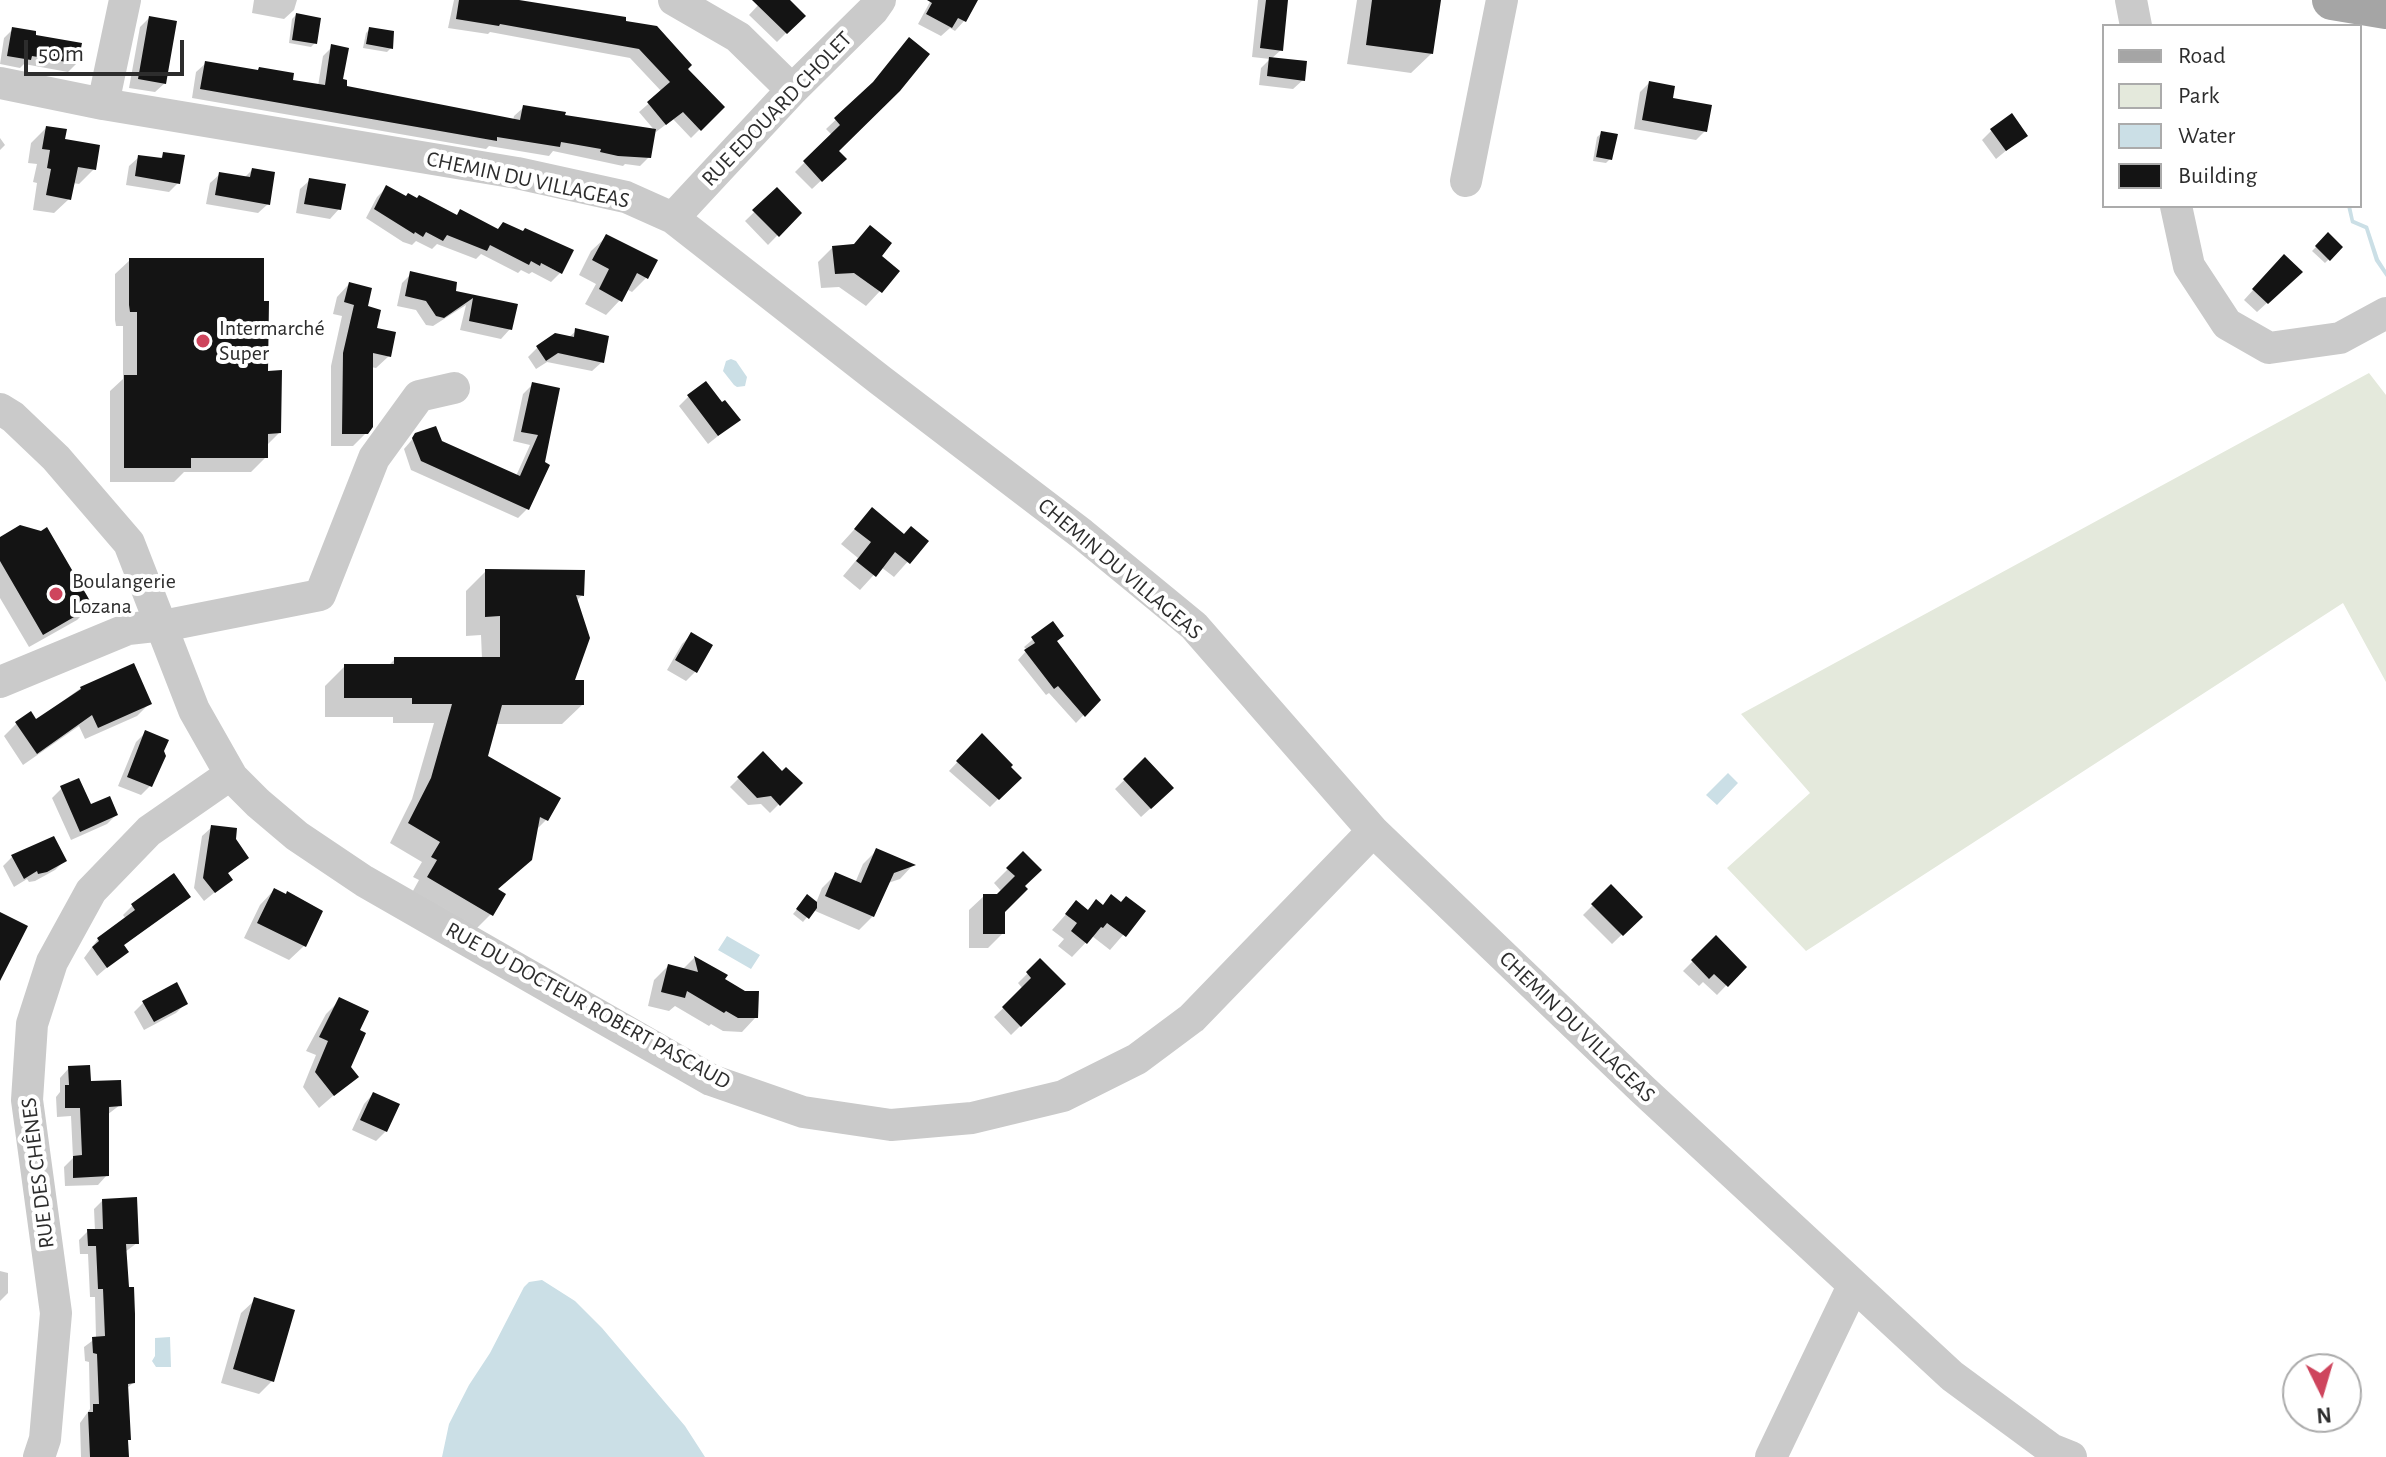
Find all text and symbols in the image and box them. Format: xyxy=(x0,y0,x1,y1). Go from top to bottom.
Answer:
scale bar xyxy=(28,24,188,74)
legend xyxy=(2102,24,2362,208)
street label: RUE EDOUARD CHOLET xyxy=(696,26,858,192)
text: 50 m xyxy=(38,42,84,66)
text: Road xyxy=(2178,44,2226,68)
text: Park xyxy=(2178,84,2219,108)
text: Water xyxy=(2178,124,2235,148)
street label: CHEMIN DU VILLAGEAS xyxy=(424,146,632,214)
text: Building xyxy=(2178,164,2257,188)
place label: Intermarché Super xyxy=(219,315,325,366)
marker: Intermarché Super xyxy=(194,332,212,350)
street label: CHEMIN DU VILLAGEAS xyxy=(1032,493,1208,645)
place label: Boulangerie Lozana xyxy=(72,568,176,620)
marker: Boulangerie Lozana xyxy=(47,585,65,603)
street label: RUE DU DOCTEUR ROBERT PASCAUD xyxy=(441,917,735,1095)
street label: CHEMIN DU VILLAGEAS xyxy=(1494,946,1660,1108)
street label: RUE DES CHÊNES xyxy=(16,1096,60,1250)
north arrow xyxy=(2282,1353,2362,1433)
text: N xyxy=(2315,1403,2333,1427)

